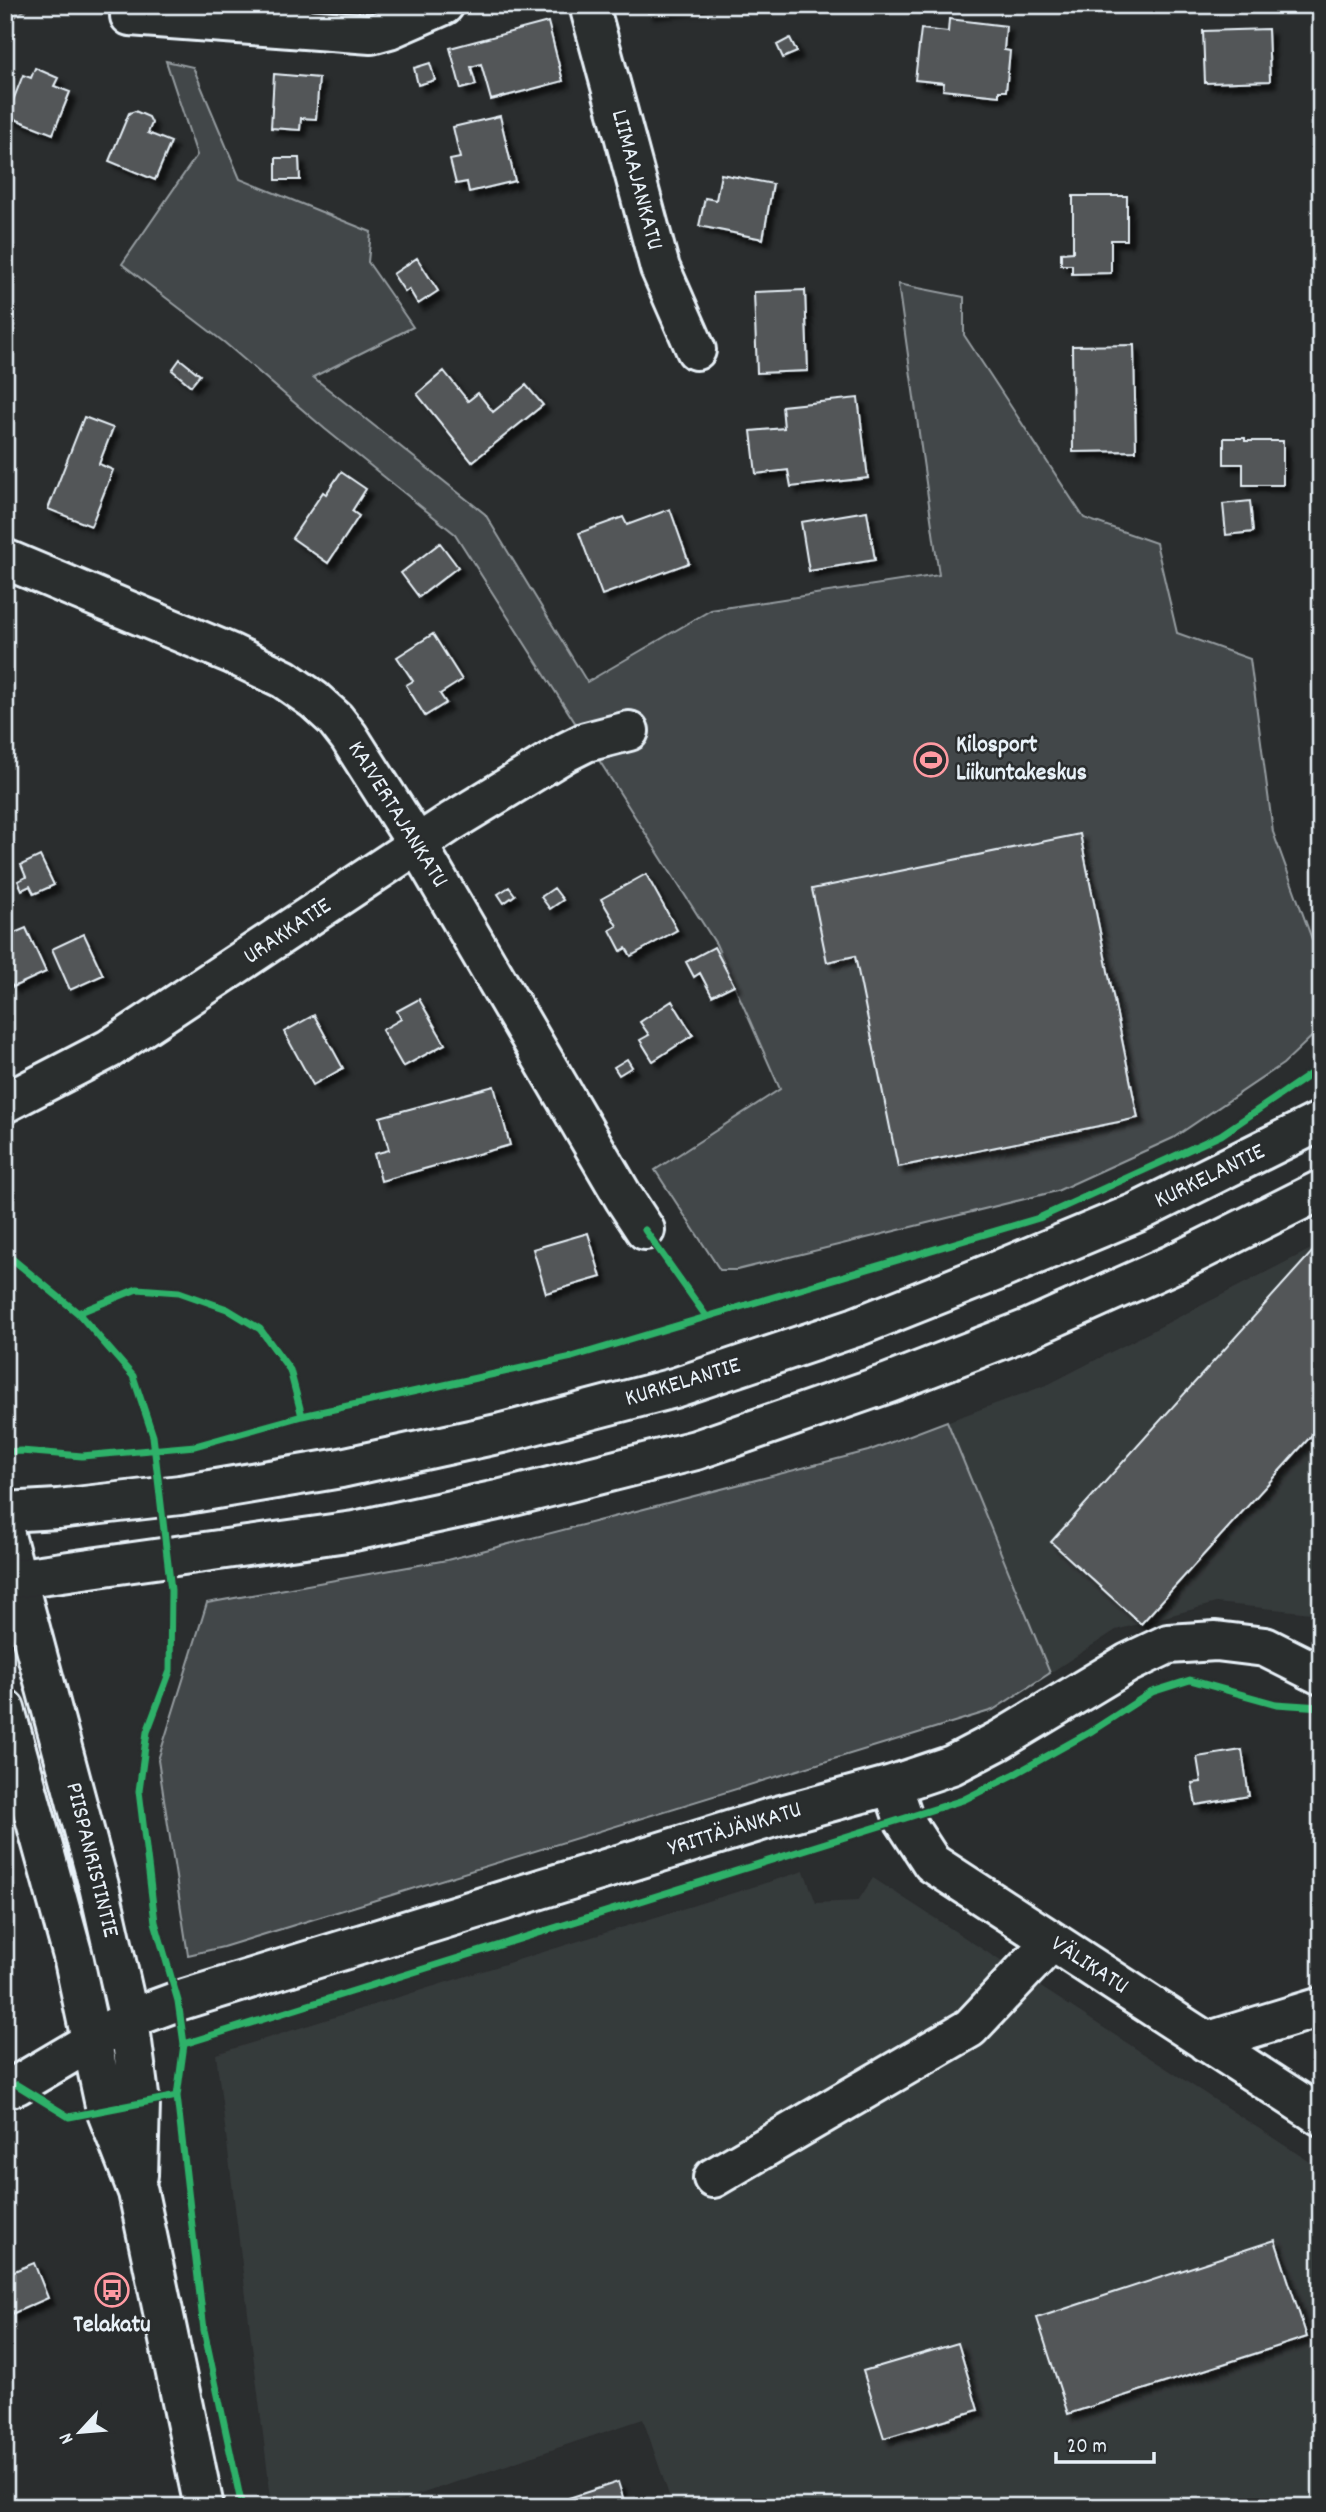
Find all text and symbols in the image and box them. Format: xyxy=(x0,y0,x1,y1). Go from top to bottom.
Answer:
street label: LIIMAAJANKATU xyxy=(601,106,671,254)
place label: Kilosport Liikuntakeskus xyxy=(956,729,1087,791)
street label: KAIVERTAJANKATU xyxy=(338,735,456,895)
sports icon: Kilosport Liikuntakeskus xyxy=(912,741,950,779)
street label: URAKKATIE xyxy=(237,890,339,974)
street label: KURKELANTIE xyxy=(1149,1136,1271,1218)
street label: KURKELANTIE xyxy=(621,1349,745,1417)
street label: PIISPANRISTINTIE xyxy=(55,1779,127,1941)
street label: YRITTÄJÄNKATU xyxy=(664,1794,806,1866)
street label: VÄLIKATU xyxy=(1043,1928,1135,2004)
bus stop icon: Telakatu xyxy=(93,2271,131,2309)
place label: Telakatu xyxy=(73,2309,151,2343)
north arrow xyxy=(46,2396,116,2466)
scale bar xyxy=(1056,2421,1154,2465)
text: N xyxy=(54,2428,82,2448)
text: 20 m xyxy=(1067,2433,1107,2463)

